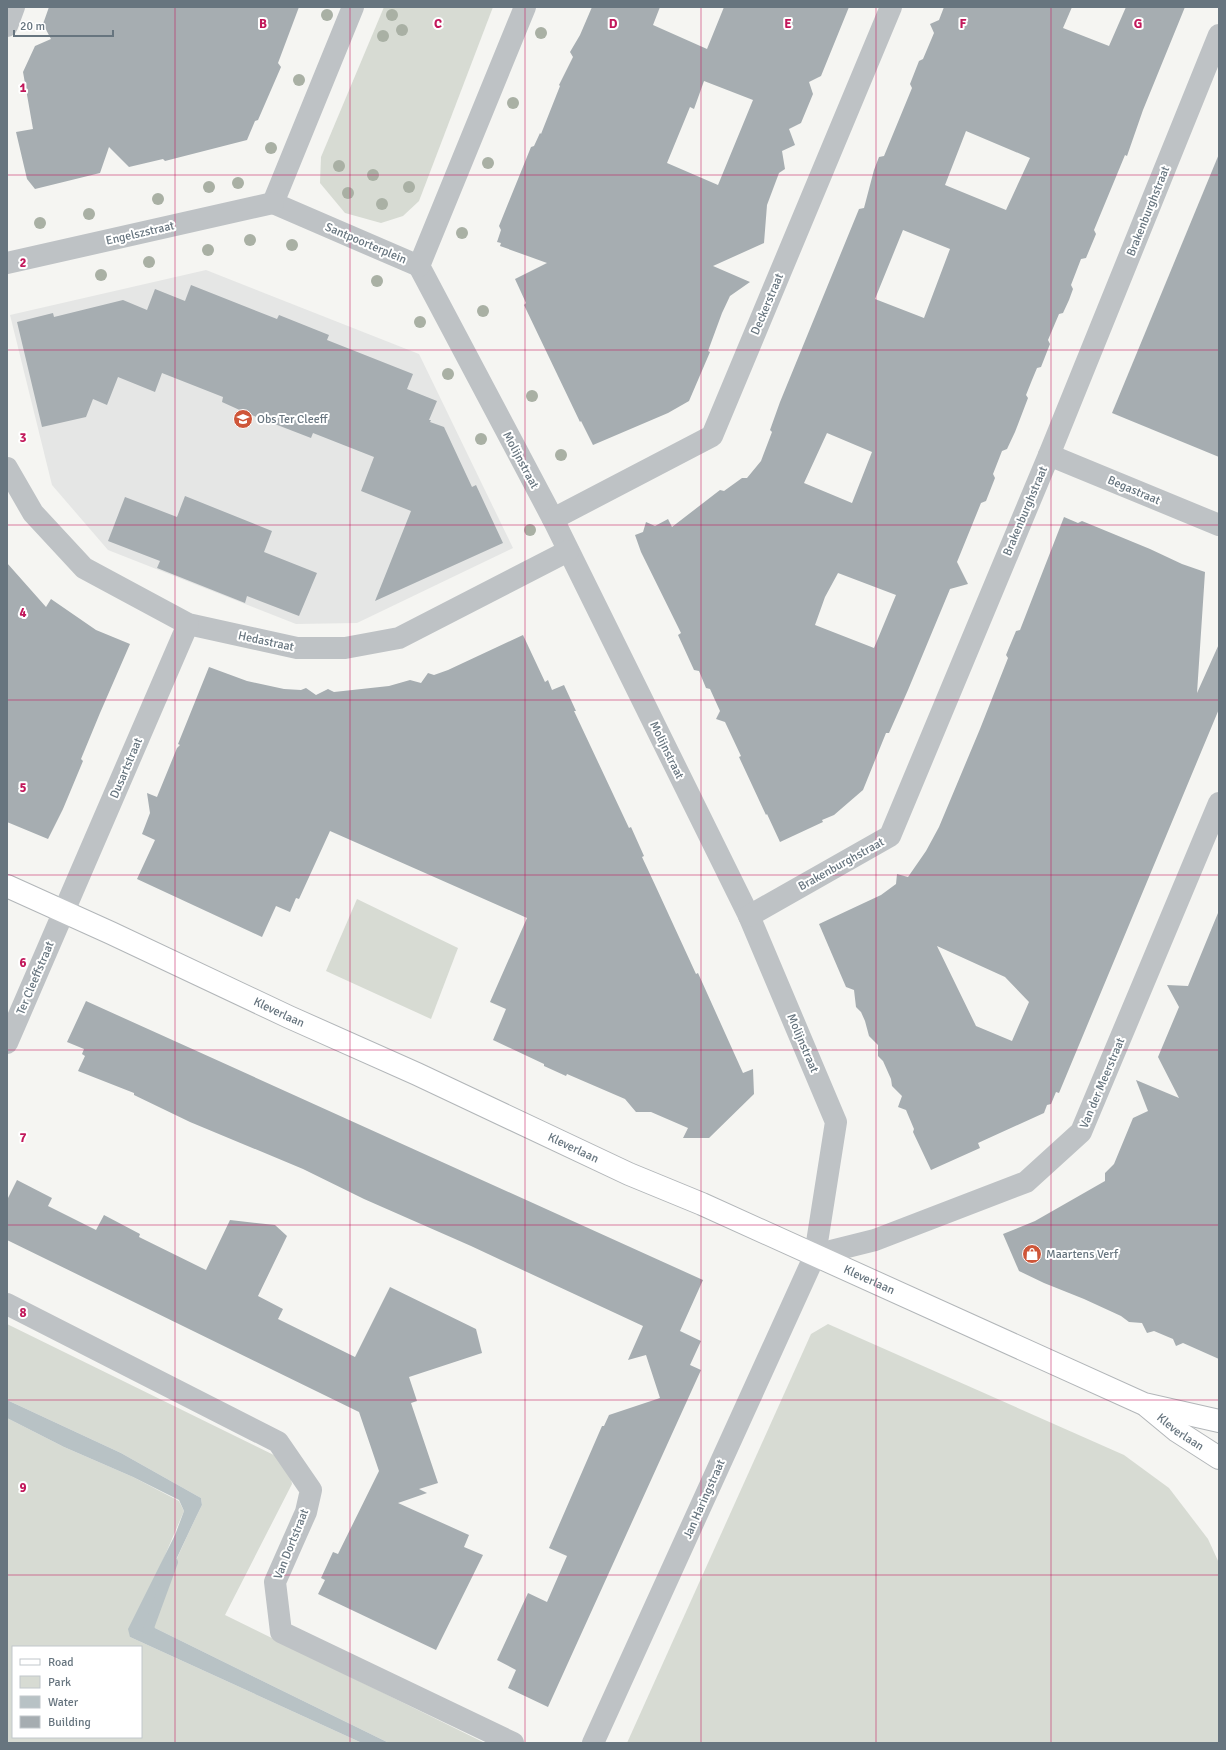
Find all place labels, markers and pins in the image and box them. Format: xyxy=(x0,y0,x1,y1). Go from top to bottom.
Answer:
school or university icon: Obs Ter Cleeff xyxy=(232,408,254,430)
place label: Obs Ter Cleeff xyxy=(257,412,329,427)
shop icon: Maartens Verf xyxy=(1021,1243,1043,1265)
place label: Maartens Verf xyxy=(1046,1247,1119,1262)

